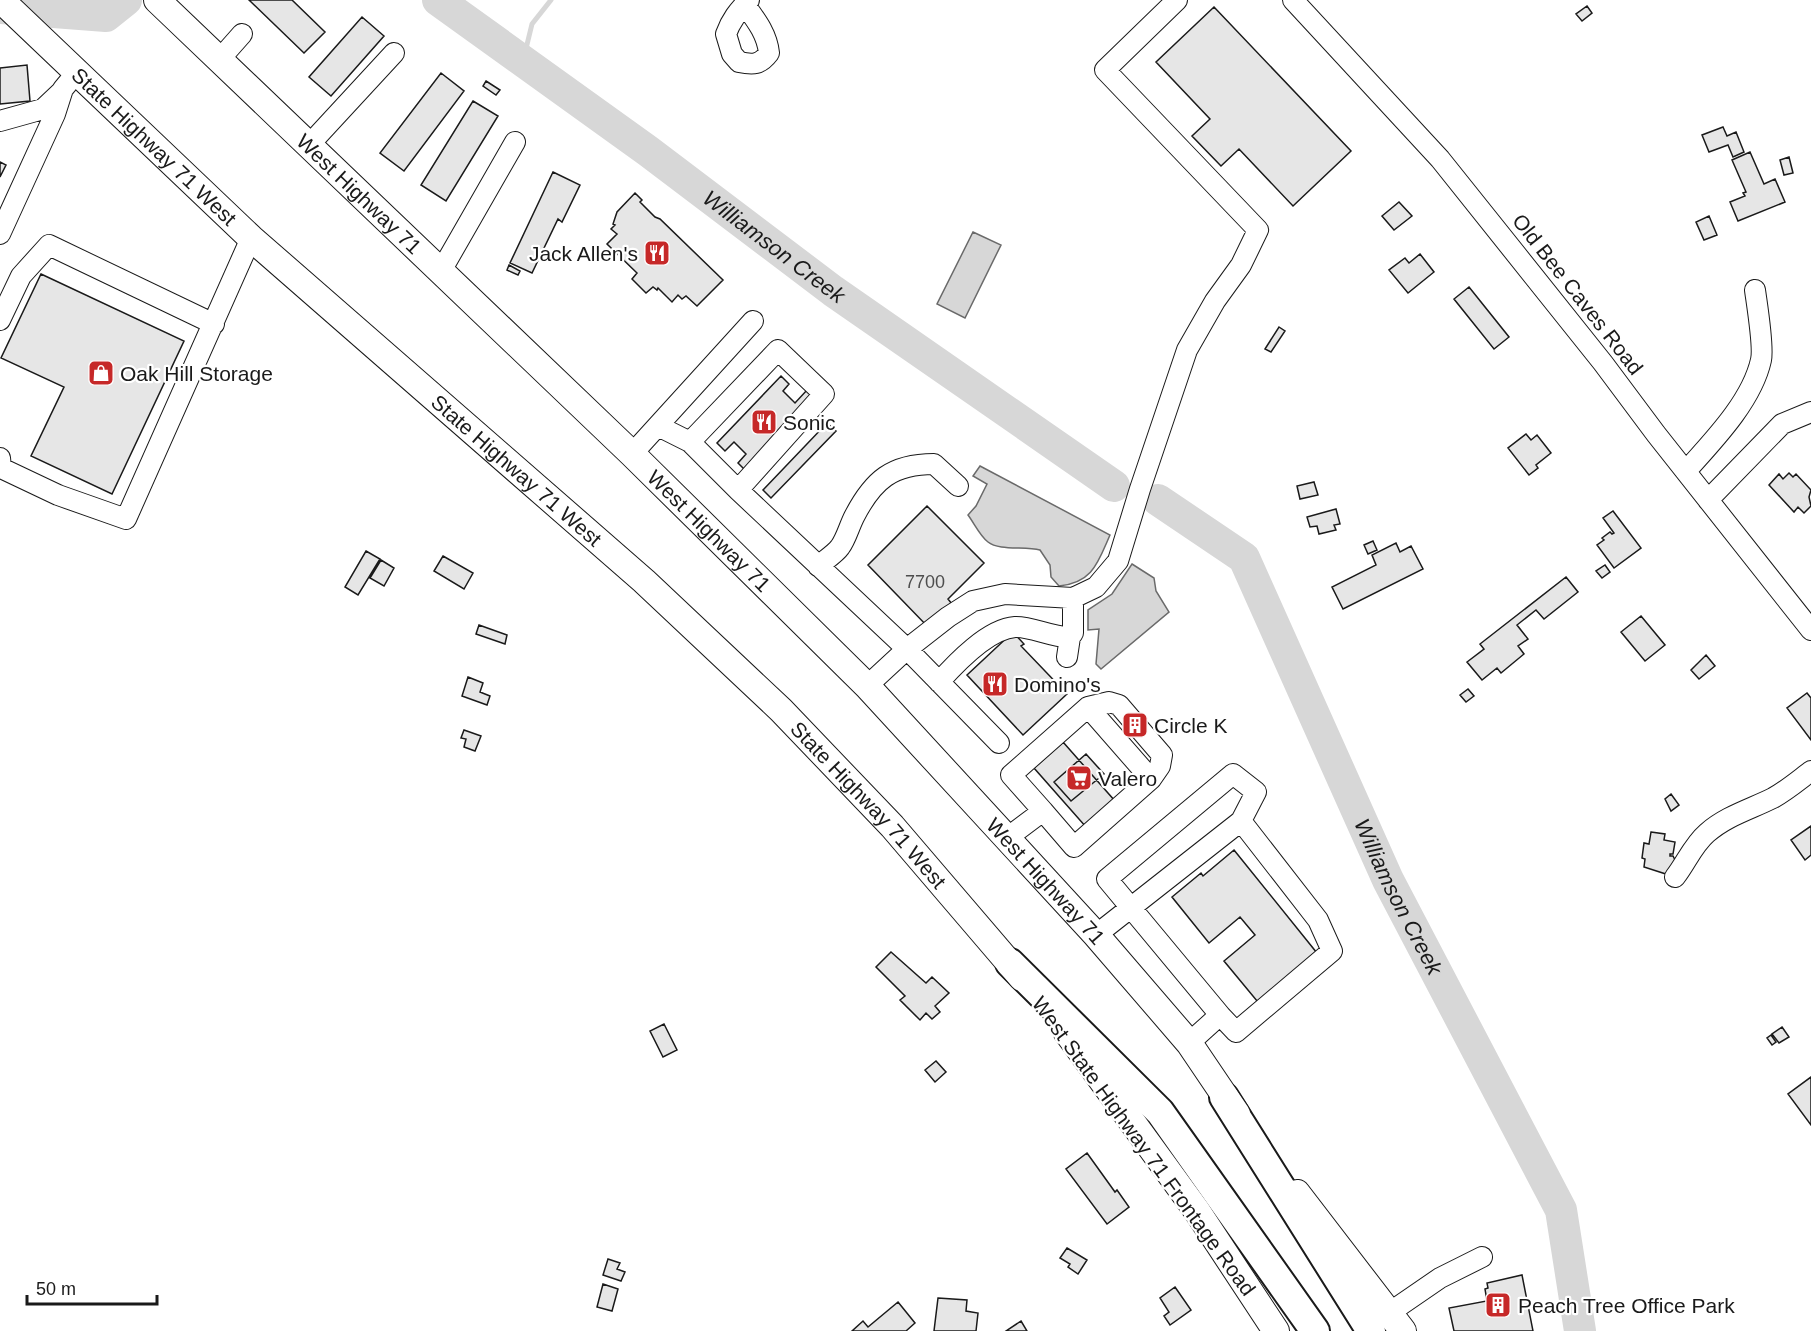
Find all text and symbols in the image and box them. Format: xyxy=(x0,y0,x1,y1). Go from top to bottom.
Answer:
street label: State Highway 71 West xyxy=(68,63,242,230)
street label: West Highway 71 xyxy=(293,129,426,258)
water label: Williamson Creek xyxy=(699,185,851,309)
street label: Old Bee Caves Road xyxy=(1508,209,1648,379)
restaurant icon: Jack Allen's xyxy=(642,238,672,268)
place label: Jack Allen's xyxy=(529,242,638,265)
shop icon: Oak Hill Storage xyxy=(86,358,116,388)
place label: Oak Hill Storage xyxy=(120,362,273,385)
street label: State Highway 71 West xyxy=(427,390,607,550)
restaurant icon: Sonic xyxy=(749,407,779,437)
place label: Sonic xyxy=(783,411,836,434)
street label: West Highway 71 xyxy=(643,465,776,596)
house number: 7700 xyxy=(905,572,945,592)
restaurant icon: Domino's xyxy=(980,669,1010,699)
place label: Domino's xyxy=(1014,673,1101,696)
building icon: Circle K xyxy=(1120,710,1150,740)
place label: Circle K xyxy=(1154,714,1228,737)
street label: State Highway 71 West xyxy=(787,716,951,892)
supermarket icon: Valero xyxy=(1064,763,1094,793)
place label: Valero xyxy=(1098,767,1157,790)
street label: West Highway 71 xyxy=(983,813,1110,949)
water label: Williamson Creek xyxy=(1350,815,1448,980)
street label: West State Highway 71 Frontage Road xyxy=(1028,992,1260,1300)
scale bar xyxy=(27,1268,158,1306)
text: 50 m xyxy=(36,1279,76,1299)
building icon: Peach Tree Office Park xyxy=(1483,1290,1513,1320)
place label: Peach Tree Office Park xyxy=(1518,1294,1735,1317)

